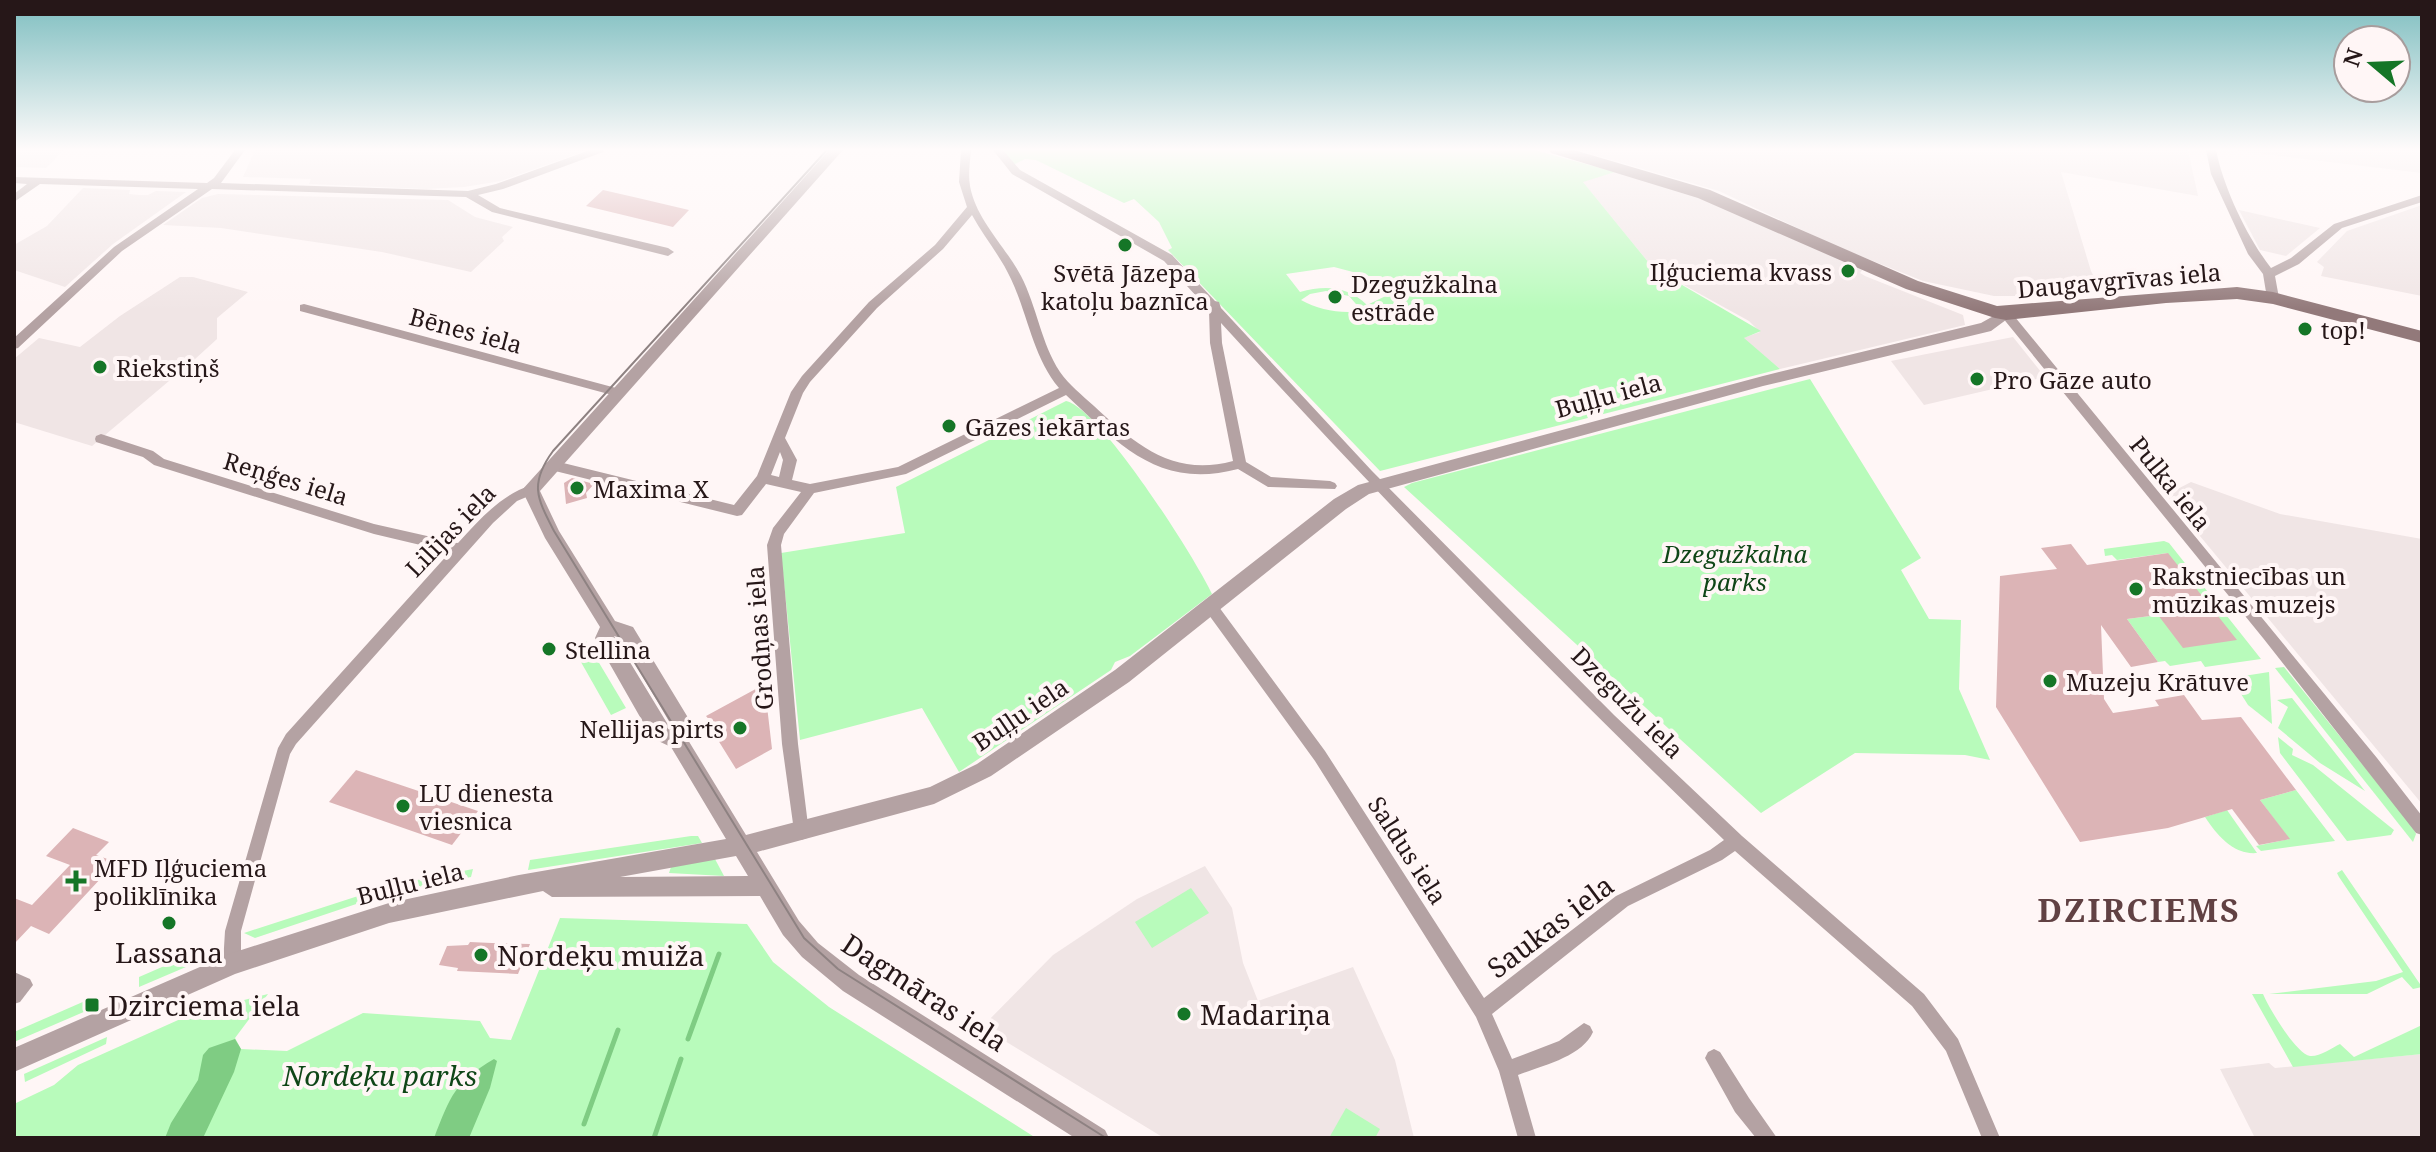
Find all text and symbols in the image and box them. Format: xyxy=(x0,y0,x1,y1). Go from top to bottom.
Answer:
north arrow xyxy=(2332,24,2412,104)
text: N xyxy=(2335,44,2369,70)
marker: Svētā Jāzepa katoļu baznīca xyxy=(1116,236,1134,254)
place label: Iļģuciema kvass xyxy=(1650,255,1832,288)
street label: Daugavgrīvas iela xyxy=(2016,255,2222,305)
place label: Svētā Jāzepa katoļu baznīca xyxy=(1041,256,1209,317)
marker: Iļģuciema kvass xyxy=(1839,262,1857,280)
place label: Dzegužkalna estrāde xyxy=(1351,267,1498,328)
marker: Dzegužkalna estrāde xyxy=(1326,288,1344,306)
street label: Bēnes iela xyxy=(406,299,526,361)
place label: top! xyxy=(2321,313,2366,346)
marker: top! xyxy=(2296,320,2314,338)
place label: Riekstiņš xyxy=(116,351,220,384)
marker: Riekstiņš xyxy=(91,358,109,376)
place label: Pro Gāze auto xyxy=(1993,363,2152,396)
street label: Buļļu iela xyxy=(1551,365,1665,425)
marker: Pro Gāze auto xyxy=(1968,370,1986,388)
place label: Gāzes iekārtas xyxy=(965,410,1130,443)
marker: Gāzes iekārtas xyxy=(940,417,958,435)
street label: Pulka iela xyxy=(2123,429,2219,537)
street label: Reņģes iela xyxy=(220,443,352,513)
place label: Maxima X xyxy=(593,472,709,505)
street label: Lilijas iela xyxy=(397,476,503,584)
marker: Maxima X xyxy=(568,479,586,497)
park label: Dzegužkalna parks xyxy=(1662,537,1807,598)
place label: Rakstniecības un mūzikas muzejs xyxy=(2152,559,2346,620)
street label: Grodņas iela xyxy=(737,565,781,711)
marker: Rakstniecības un mūzikas muzejs xyxy=(2127,580,2145,598)
place label: Stellina xyxy=(565,633,651,666)
street label: Dzegužu iela xyxy=(1565,639,1691,765)
marker: Stellina xyxy=(540,640,558,658)
place label: Muzeju Krātuve xyxy=(2066,665,2249,698)
street label: Buļļu iela xyxy=(966,670,1074,758)
marker: Muzeju Krātuve xyxy=(2041,672,2059,690)
place label: Nellijas pirts xyxy=(580,712,724,745)
marker: Nellijas pirts xyxy=(731,719,749,737)
place label: LU dienesta viesnica xyxy=(419,776,554,837)
street label: Saldus iela xyxy=(1361,790,1455,910)
marker: LU dienesta viesnica xyxy=(394,797,412,815)
place label: MFD Iļģuciema poliklīnika xyxy=(94,851,267,912)
street label: Buļļu iela xyxy=(353,854,467,912)
street label: Saukas iela xyxy=(1479,866,1621,986)
marker: MFD Iļģuciema poliklīnika xyxy=(65,870,87,892)
district label: DZIRCIEMS xyxy=(2038,888,2241,931)
marker: Lassana xyxy=(160,914,178,932)
street label: Dagmāras iela xyxy=(835,924,1015,1060)
place label: Lassana xyxy=(115,933,223,971)
place label: Nordeķu muiža xyxy=(497,936,705,974)
marker: Nordeķu muiža xyxy=(472,946,490,964)
place label: Dzirciema iela xyxy=(108,986,300,1024)
place label: Madariņa xyxy=(1200,995,1331,1033)
marker: Dzirciema iela xyxy=(83,996,101,1014)
marker: Madariņa xyxy=(1175,1005,1193,1023)
park label: Nordeķu parks xyxy=(282,1056,477,1094)

